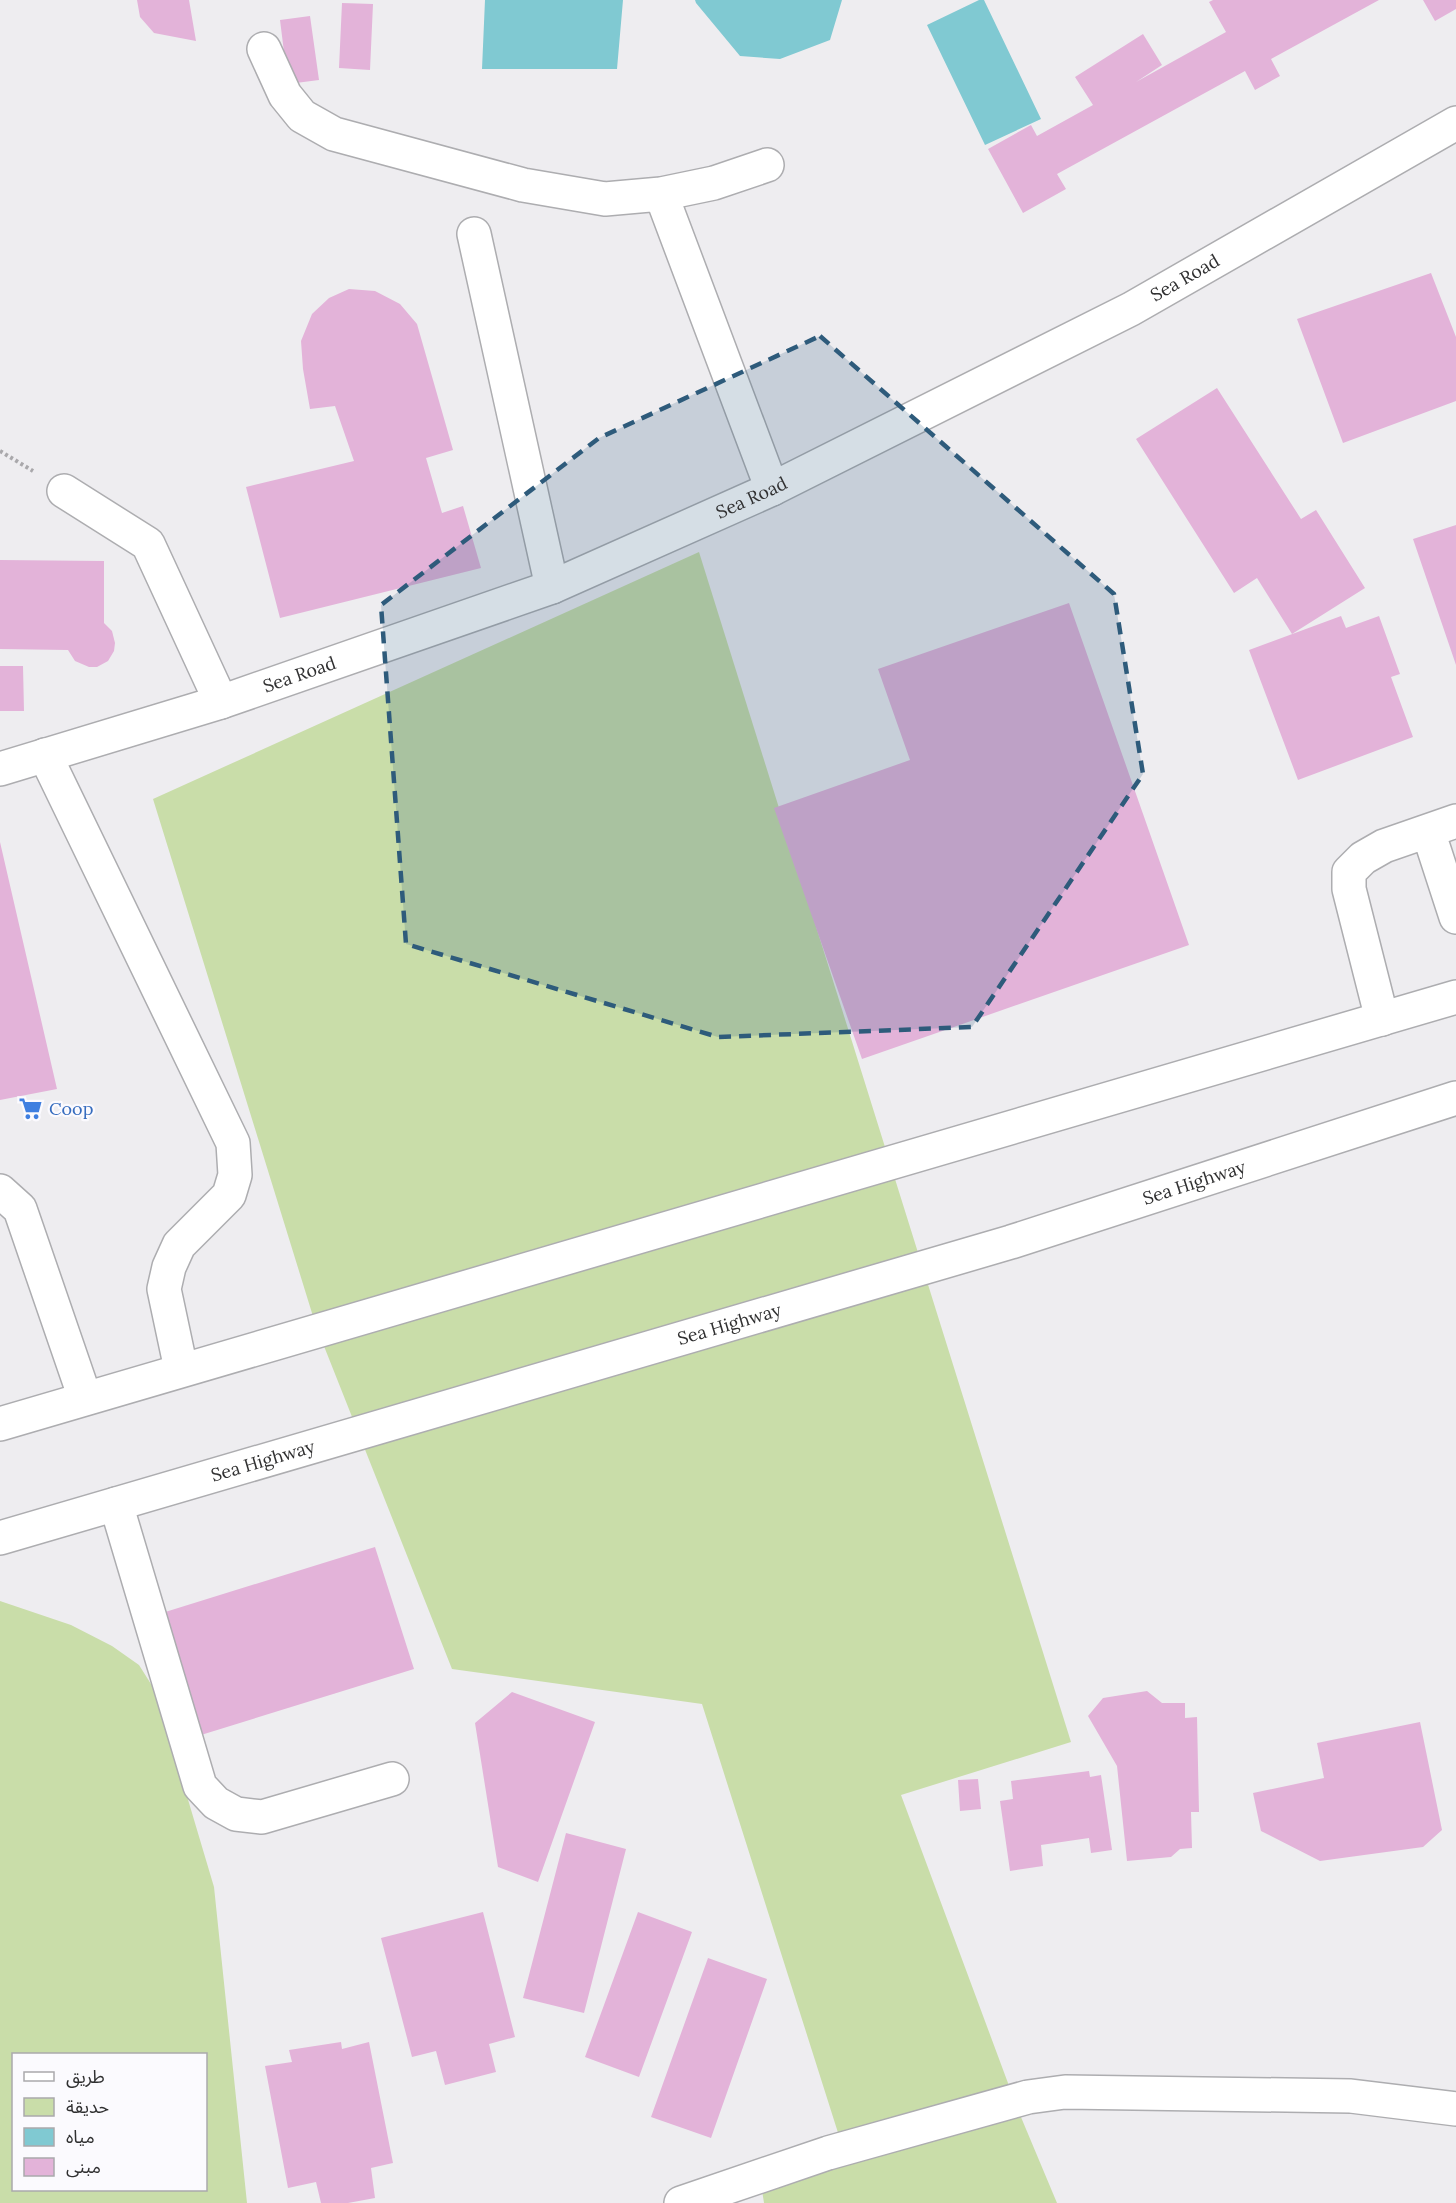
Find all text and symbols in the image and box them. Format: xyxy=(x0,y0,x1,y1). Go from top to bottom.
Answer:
street label: Sea Road xyxy=(1146,249,1224,306)
street label: Sea Road xyxy=(712,471,791,523)
street label: Sea Road xyxy=(260,651,339,698)
supermarket icon: Coop xyxy=(18,1096,44,1122)
place label: Coop xyxy=(49,1097,93,1120)
street label: Sea Highway xyxy=(1140,1155,1249,1210)
street label: Sea Highway xyxy=(675,1298,784,1350)
street label: Sea Highway xyxy=(208,1434,318,1487)
legend xyxy=(12,2053,207,2191)
text: طريق xyxy=(66,2065,105,2088)
text: حديقة xyxy=(66,2095,109,2118)
text: مياه xyxy=(66,2125,95,2148)
text: مبنى xyxy=(66,2155,101,2178)

